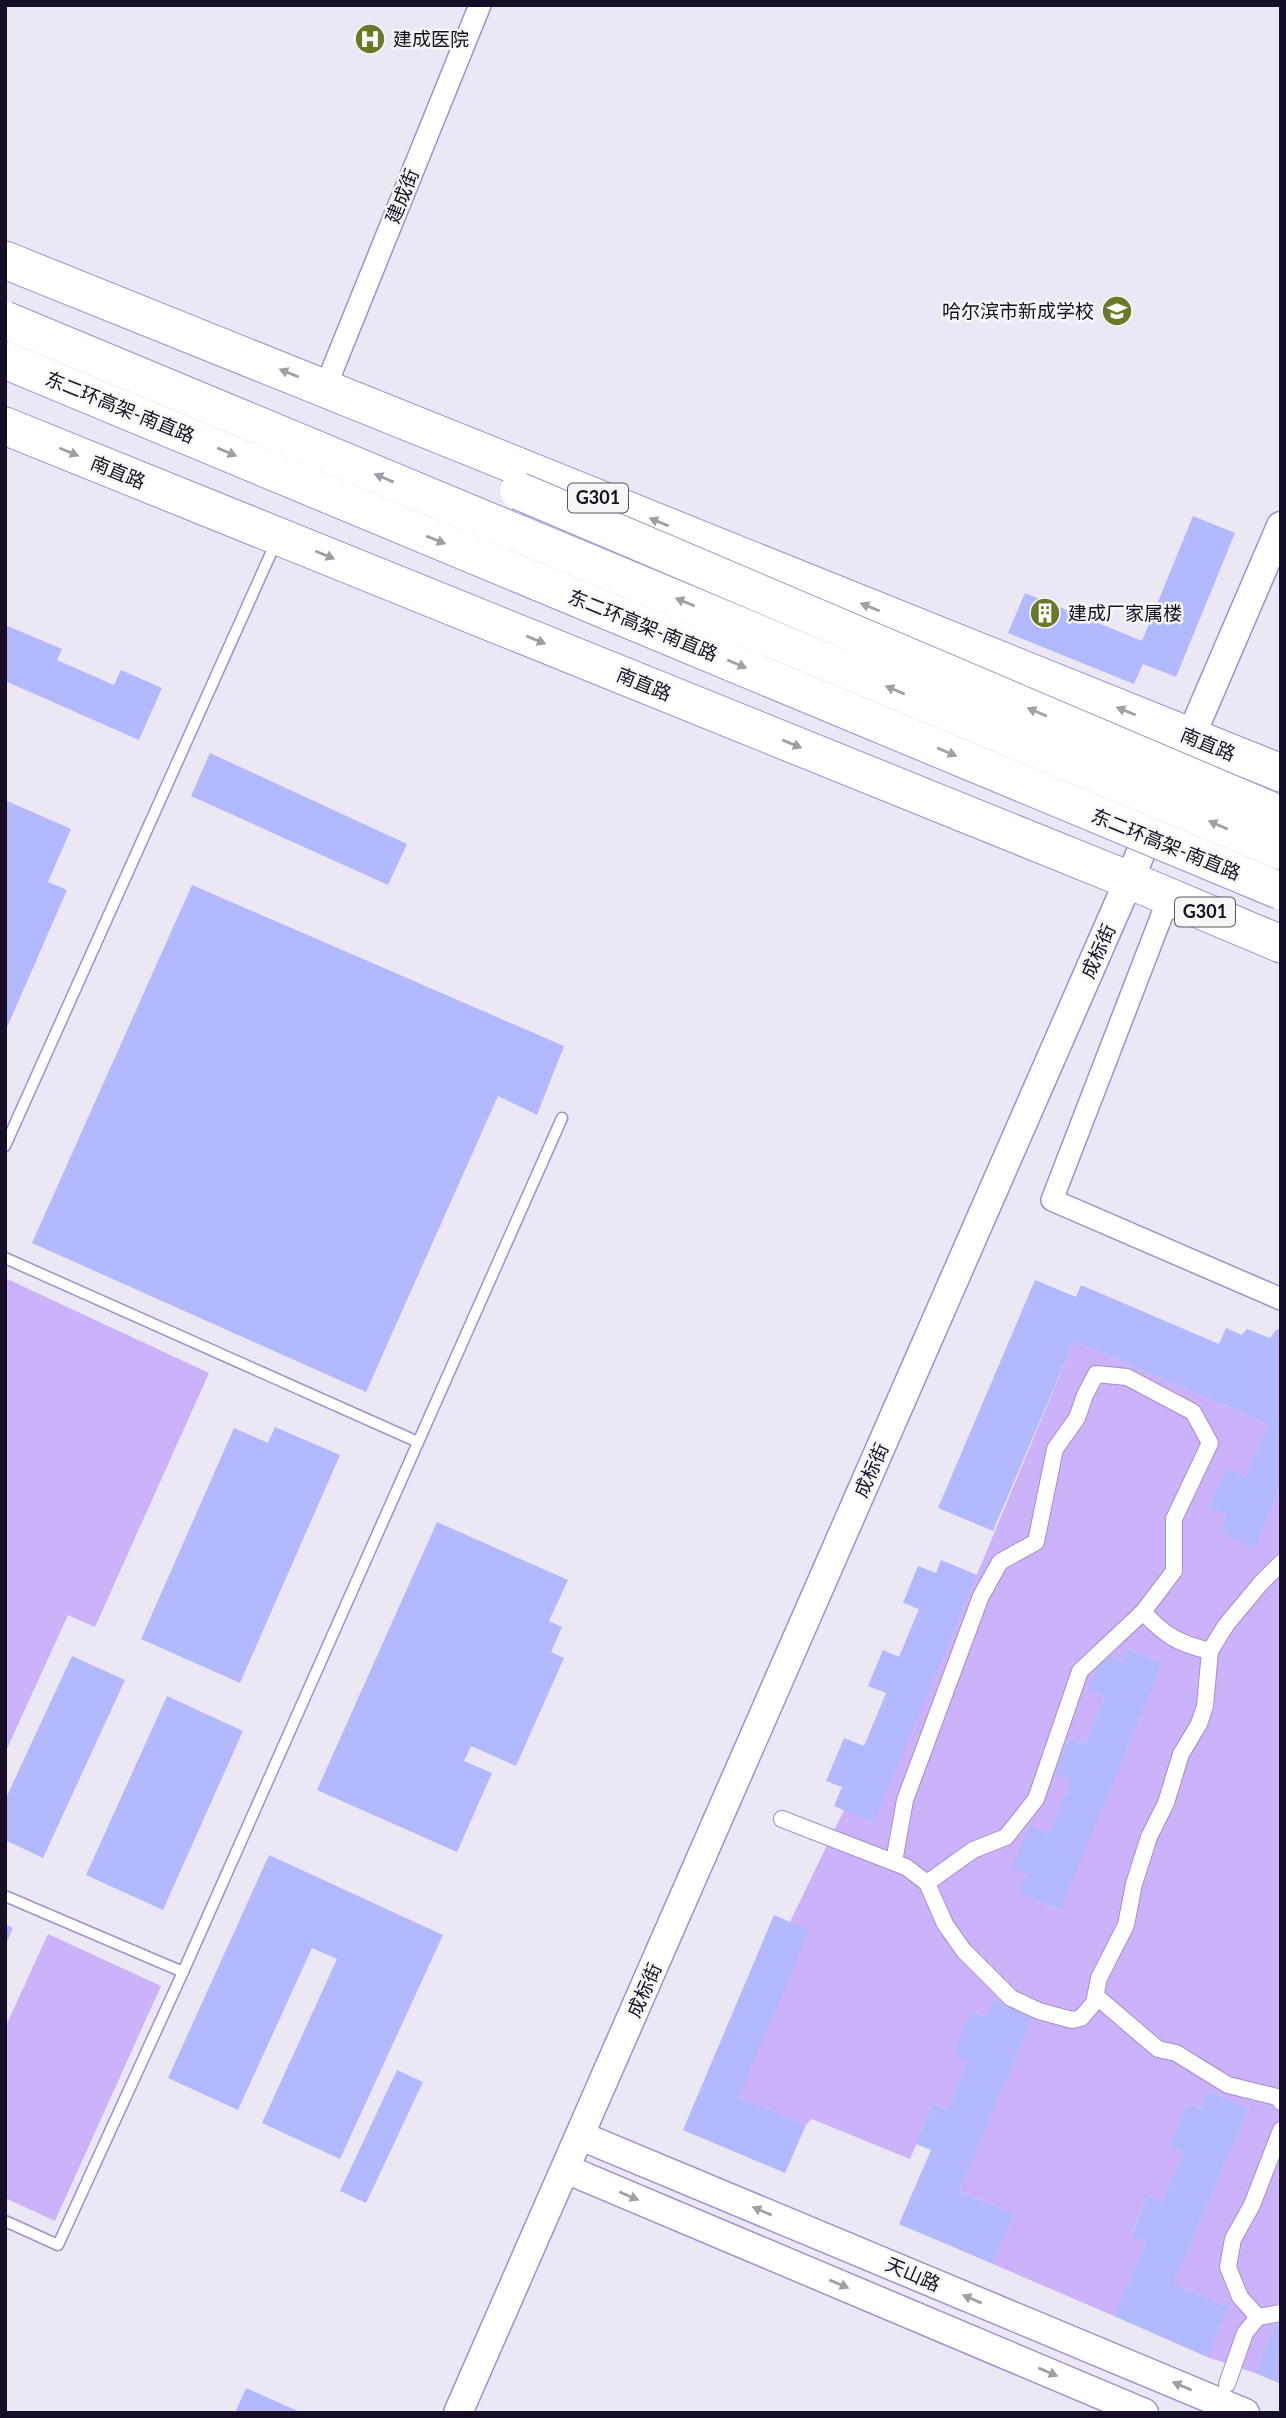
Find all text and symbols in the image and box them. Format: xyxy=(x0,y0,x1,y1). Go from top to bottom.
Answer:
hospital icon: 建成医院 xyxy=(353,22,387,56)
place label: 建成医院 xyxy=(393,27,469,50)
street label: 建成街 xyxy=(380,165,423,227)
school or university icon: 哈尔滨市新成学校 xyxy=(1100,294,1134,328)
place label: 哈尔滨市新成学校 xyxy=(942,299,1094,322)
street label: 东二环高架-南直路 xyxy=(42,366,198,447)
one-way arrow xyxy=(278,368,299,379)
one-way arrow xyxy=(58,446,79,457)
one-way arrow xyxy=(217,446,238,457)
street label: 南直路 xyxy=(87,450,149,493)
one-way arrow xyxy=(374,472,394,484)
road number: G301 xyxy=(568,484,628,512)
one-way arrow xyxy=(648,517,669,528)
one-way arrow xyxy=(426,535,447,546)
one-way arrow xyxy=(315,550,336,561)
street label: 东二环高架-南直路 xyxy=(565,584,721,665)
building icon: 建成厂家属楼 xyxy=(1028,596,1062,630)
one-way arrow xyxy=(674,597,695,608)
place label: 建成厂家属楼 xyxy=(1068,601,1182,624)
one-way arrow xyxy=(859,602,880,613)
one-way arrow xyxy=(526,635,547,646)
one-way arrow xyxy=(727,658,748,669)
street label: 南直路 xyxy=(613,662,675,705)
one-way arrow xyxy=(884,684,905,695)
one-way arrow xyxy=(1116,705,1137,716)
one-way arrow xyxy=(1027,706,1048,717)
street label: 南直路 xyxy=(1177,722,1239,765)
one-way arrow xyxy=(782,738,803,749)
one-way arrow xyxy=(937,747,958,758)
street label: 东二环高架-南直路 xyxy=(1088,803,1244,884)
one-way arrow xyxy=(1207,819,1228,830)
road number: G301 xyxy=(1175,897,1235,926)
street label: 成标街 xyxy=(1075,920,1120,982)
street label: 成标街 xyxy=(848,1439,893,1501)
street label: 成标街 xyxy=(621,1959,666,2021)
one-way arrow xyxy=(619,2190,640,2201)
one-way arrow xyxy=(752,2206,773,2217)
street label: 天山路 xyxy=(882,2252,944,2295)
one-way arrow xyxy=(828,2279,849,2290)
one-way arrow xyxy=(962,2293,983,2304)
one-way arrow xyxy=(1038,2367,1059,2378)
one-way arrow xyxy=(1171,2381,1192,2392)

